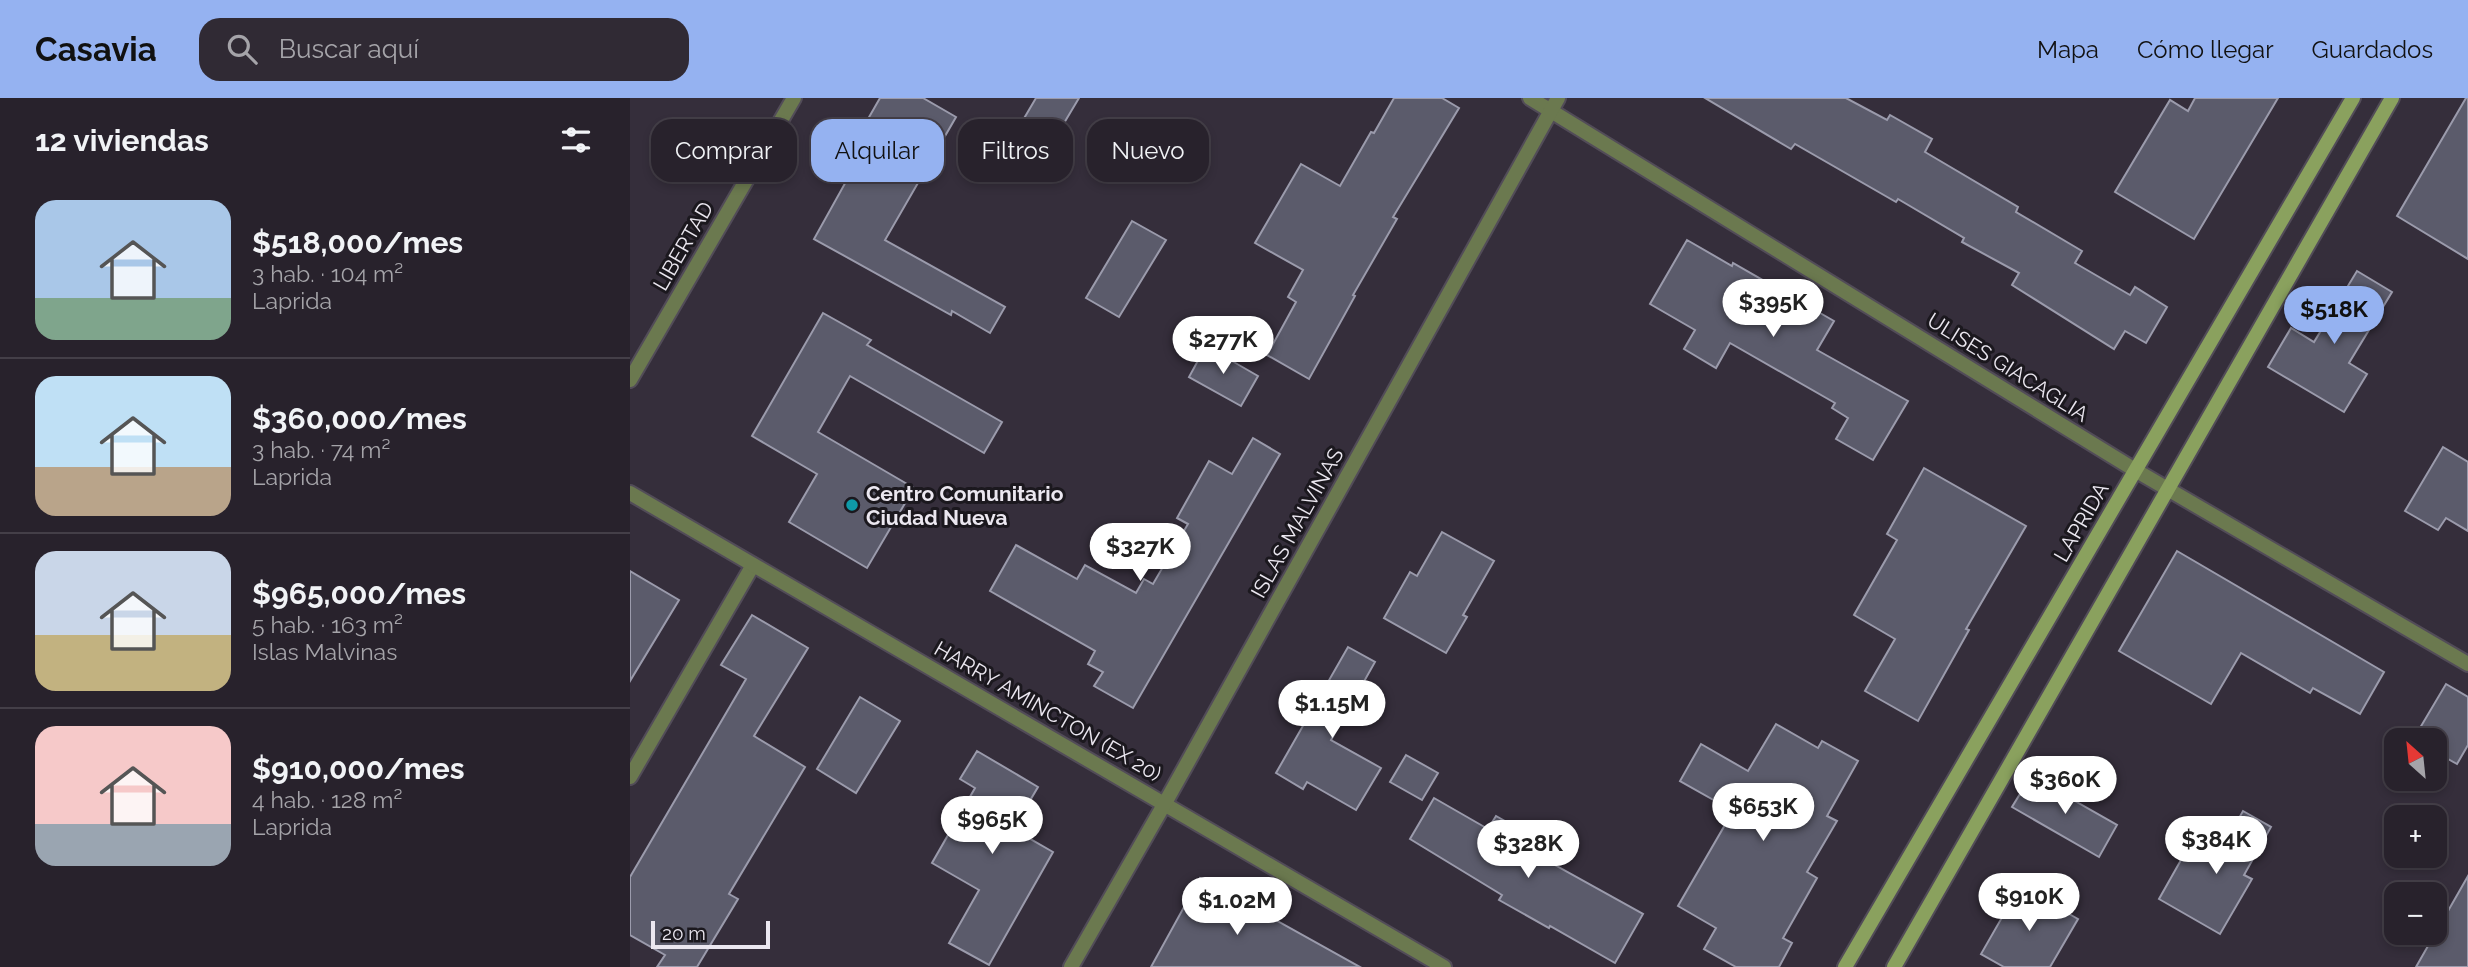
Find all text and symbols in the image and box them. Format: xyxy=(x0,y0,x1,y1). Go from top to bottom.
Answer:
search box xyxy=(199,18,689,81)
text: Casavia xyxy=(35,30,157,69)
icon: search xyxy=(223,30,261,68)
text: Buscar aquí xyxy=(279,34,419,64)
text: Mapa xyxy=(2037,35,2099,64)
text: Cómo llegar xyxy=(2137,35,2274,64)
text: Guardados xyxy=(2312,35,2433,64)
chip: Comprar xyxy=(651,119,797,182)
chip: Alquilar xyxy=(811,119,944,182)
chip: Filtros xyxy=(958,119,1073,182)
chip: Nuevo xyxy=(1087,119,1209,182)
icon: filters xyxy=(557,121,595,159)
text: 12 viviendas xyxy=(35,123,209,158)
street label: LIBERTAD xyxy=(648,197,718,295)
text: $518,000/mes xyxy=(252,225,463,260)
icon: home xyxy=(91,228,175,312)
text: 3 hab. · 104 m² xyxy=(252,260,403,287)
pin: $395K xyxy=(1724,280,1822,339)
pin: $518K xyxy=(2285,286,2383,346)
text: Laprida xyxy=(252,287,332,314)
text: $395K xyxy=(1739,288,1807,315)
text: $518K xyxy=(2300,295,2368,322)
street label: ULISES GIACAGLIA xyxy=(1923,307,2093,427)
pin: $277K xyxy=(1174,316,1272,376)
text: $277K xyxy=(1189,325,1257,352)
text: $360,000/mes xyxy=(252,401,467,436)
icon: home xyxy=(91,404,175,488)
text: 3 hab. · 74 m² xyxy=(252,436,390,463)
street label: ISLAS MALVINAS xyxy=(1245,444,1349,602)
text: Laprida xyxy=(252,463,332,490)
street label: LAPRIDA xyxy=(2048,478,2114,566)
place label: Centro Comunitario Ciudad Nueva xyxy=(866,481,1064,530)
marker: Centro Comunitario Ciudad Nueva xyxy=(844,497,860,513)
pin: $327K xyxy=(1091,524,1189,583)
text: $327K xyxy=(1106,532,1174,559)
text: $965,000/mes xyxy=(252,576,466,611)
icon: home xyxy=(91,579,175,663)
text: 5 hab. · 163 m² xyxy=(252,611,403,638)
street label: HARRY AMINCTON (EX 20) xyxy=(930,636,1166,786)
text: Islas Malvinas xyxy=(252,638,397,665)
pin: $1.15M xyxy=(1275,680,1389,740)
text: $1.15M xyxy=(1294,689,1370,716)
north arrow xyxy=(2384,728,2446,791)
map controls xyxy=(2384,728,2447,945)
text: $910,000/mes xyxy=(252,751,465,786)
icon: home xyxy=(91,754,175,838)
pin: $360K xyxy=(2016,756,2114,816)
text: $360K xyxy=(2030,765,2100,792)
pin: $653K xyxy=(1714,784,1812,843)
text: 4 hab. · 128 m² xyxy=(252,786,402,813)
text: $653K xyxy=(1728,792,1798,819)
pin: $965K xyxy=(943,796,1041,856)
text: $965K xyxy=(957,805,1027,832)
button: + xyxy=(2384,805,2447,868)
text: Laprida xyxy=(252,813,332,840)
pin: $384K xyxy=(2167,816,2265,876)
pin: $328K xyxy=(1479,820,1577,880)
text: $384K xyxy=(2181,825,2251,852)
text: $328K xyxy=(1493,829,1563,856)
pin: $910K xyxy=(1980,874,2078,933)
pin: $1.02M xyxy=(1180,878,1294,937)
text: $910K xyxy=(1995,882,2064,909)
button: − xyxy=(2384,882,2447,945)
text: $1.02M xyxy=(1198,886,1276,913)
scale bar xyxy=(651,918,770,950)
text: 20 m xyxy=(662,922,706,944)

